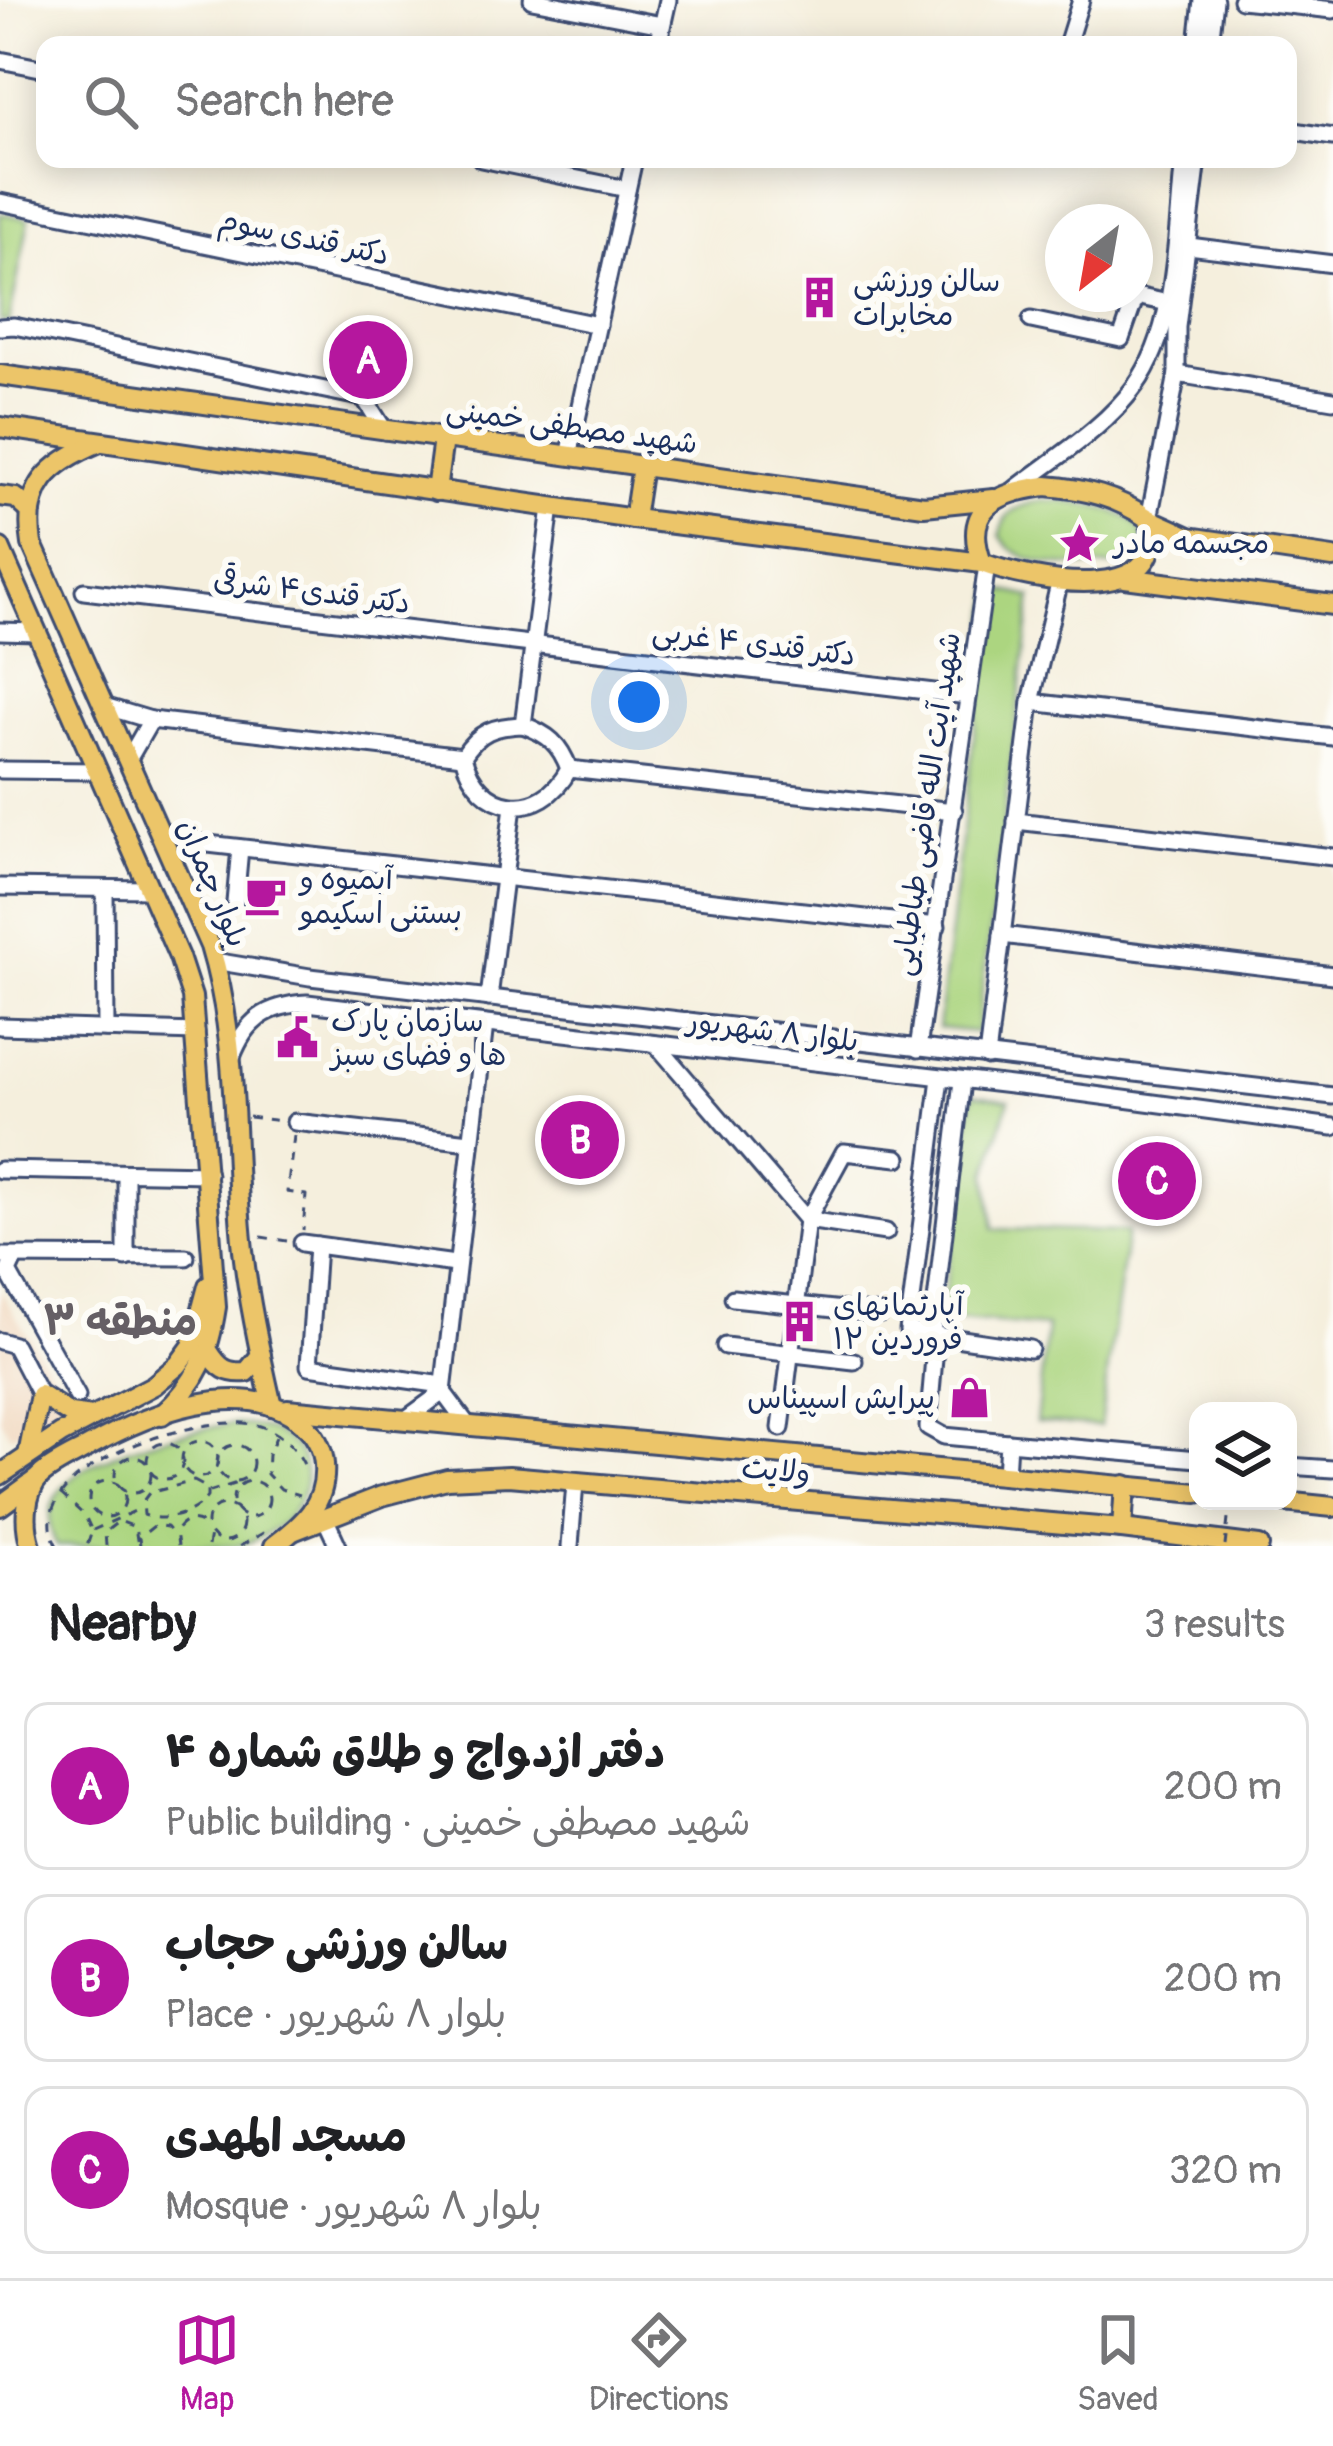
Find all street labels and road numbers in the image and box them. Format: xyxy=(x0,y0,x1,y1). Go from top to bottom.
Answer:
street label: دکتر قندی سوم xyxy=(214,201,393,278)
street label: شهید مصطفی خمینی xyxy=(444,391,700,462)
street label: دکتر قندی۴ شرقی xyxy=(211,561,412,622)
street label: دکتر قندی ۴ غربی xyxy=(650,613,858,674)
street label: شهید آیت الله قاضی طباطبایی xyxy=(884,630,969,978)
street label: بلوار چمران xyxy=(169,814,256,953)
street label: بلوار ۸ شهریور xyxy=(682,1002,861,1060)
street label: ولایت xyxy=(740,1449,812,1492)

